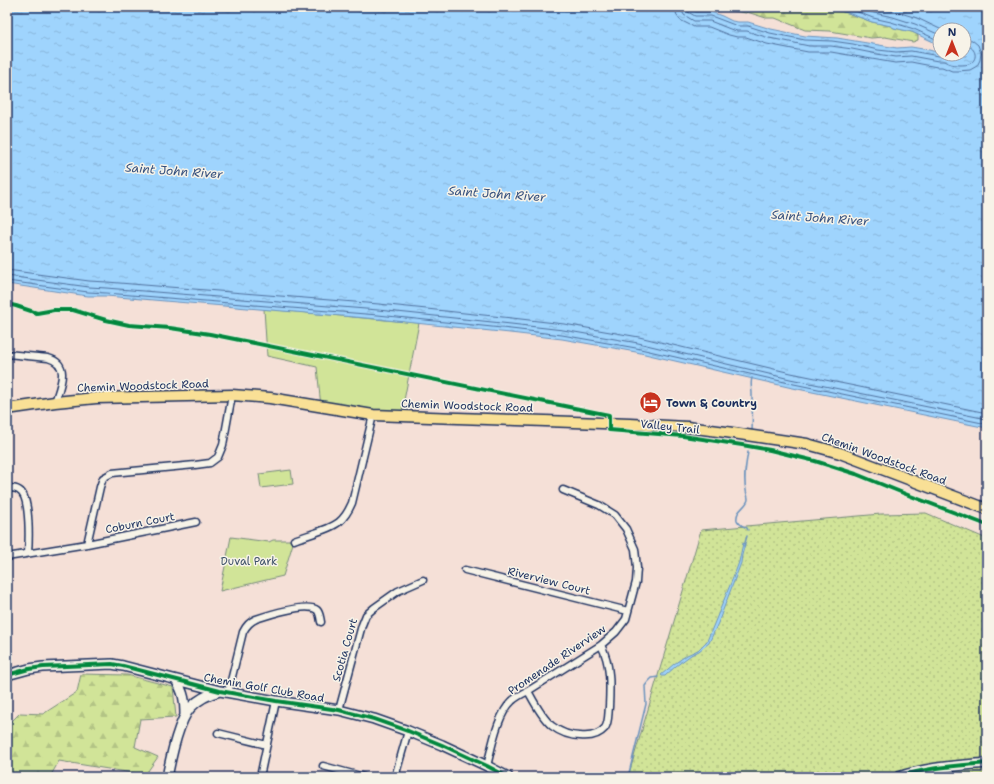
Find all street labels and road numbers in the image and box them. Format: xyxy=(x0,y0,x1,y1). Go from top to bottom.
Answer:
street label: Chemin Woodstock Road xyxy=(77,376,209,396)
street label: Chemin Woodstock Road xyxy=(401,396,533,416)
street label: Valley Trail xyxy=(640,416,701,438)
street label: Chemin Woodstock Road xyxy=(819,429,949,489)
street label: Coburn Court xyxy=(104,509,176,537)
street label: Riverview Court xyxy=(506,563,592,599)
street label: Scotia Court xyxy=(329,616,361,683)
street label: Promenade Riverview xyxy=(505,621,609,698)
street label: Chemin Golf Club Road xyxy=(203,670,326,706)

